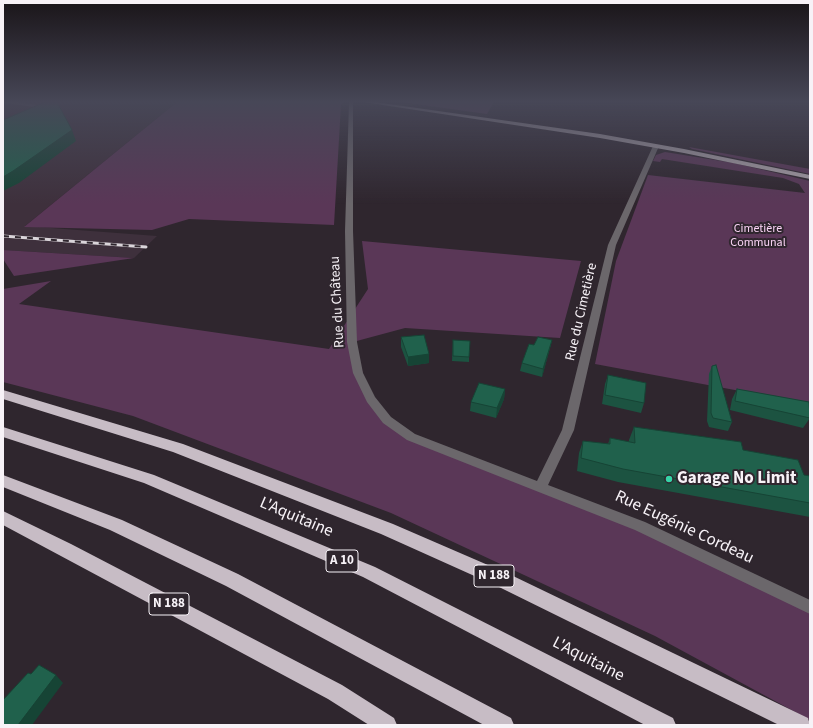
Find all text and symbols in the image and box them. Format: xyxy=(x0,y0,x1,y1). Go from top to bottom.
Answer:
park label: Cimetière Communal xyxy=(730,222,786,250)
street label: Rue du Château xyxy=(327,256,349,348)
street label: Rue du Cimetière xyxy=(563,261,601,363)
place label: Garage No Limit xyxy=(677,469,796,489)
marker: Garage No Limit xyxy=(664,474,674,484)
street label: Rue Eugénie Cordeau xyxy=(611,487,757,569)
street label: L'Aquitaine xyxy=(256,493,336,543)
road number: A 10 xyxy=(326,550,358,572)
road number: N 188 xyxy=(474,565,514,587)
road number: N 188 xyxy=(149,593,189,615)
street label: L'Aquitaine xyxy=(549,633,627,687)

